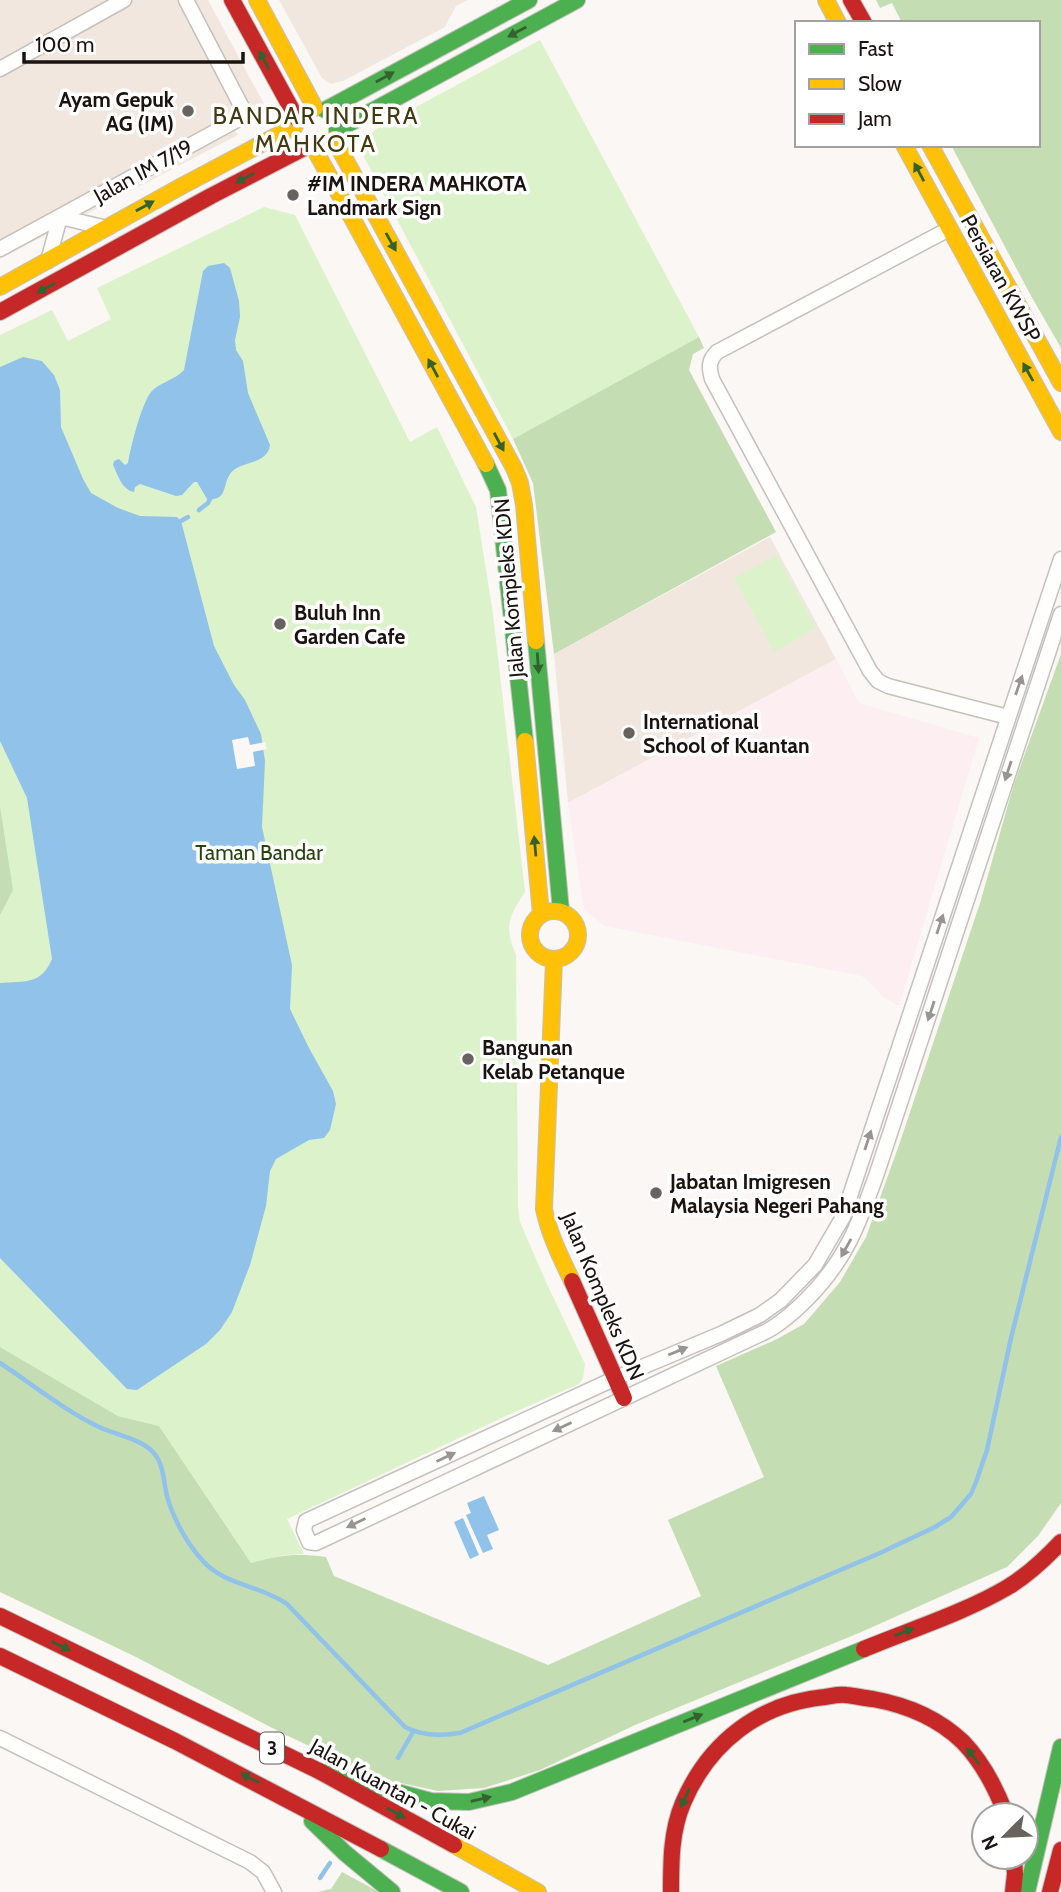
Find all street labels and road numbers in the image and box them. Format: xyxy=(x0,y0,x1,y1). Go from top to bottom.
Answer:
street label: Jalan IM 7/19 xyxy=(89,134,197,209)
street label: Persiaran KWSP xyxy=(956,210,1046,346)
street label: Jalan Kompleks KDN xyxy=(489,497,529,680)
street label: Jalan Kompleks KDN xyxy=(556,1207,650,1384)
road number: 3 xyxy=(260,1732,284,1764)
street label: Jalan Kuantan - Cukai xyxy=(305,1733,480,1845)

